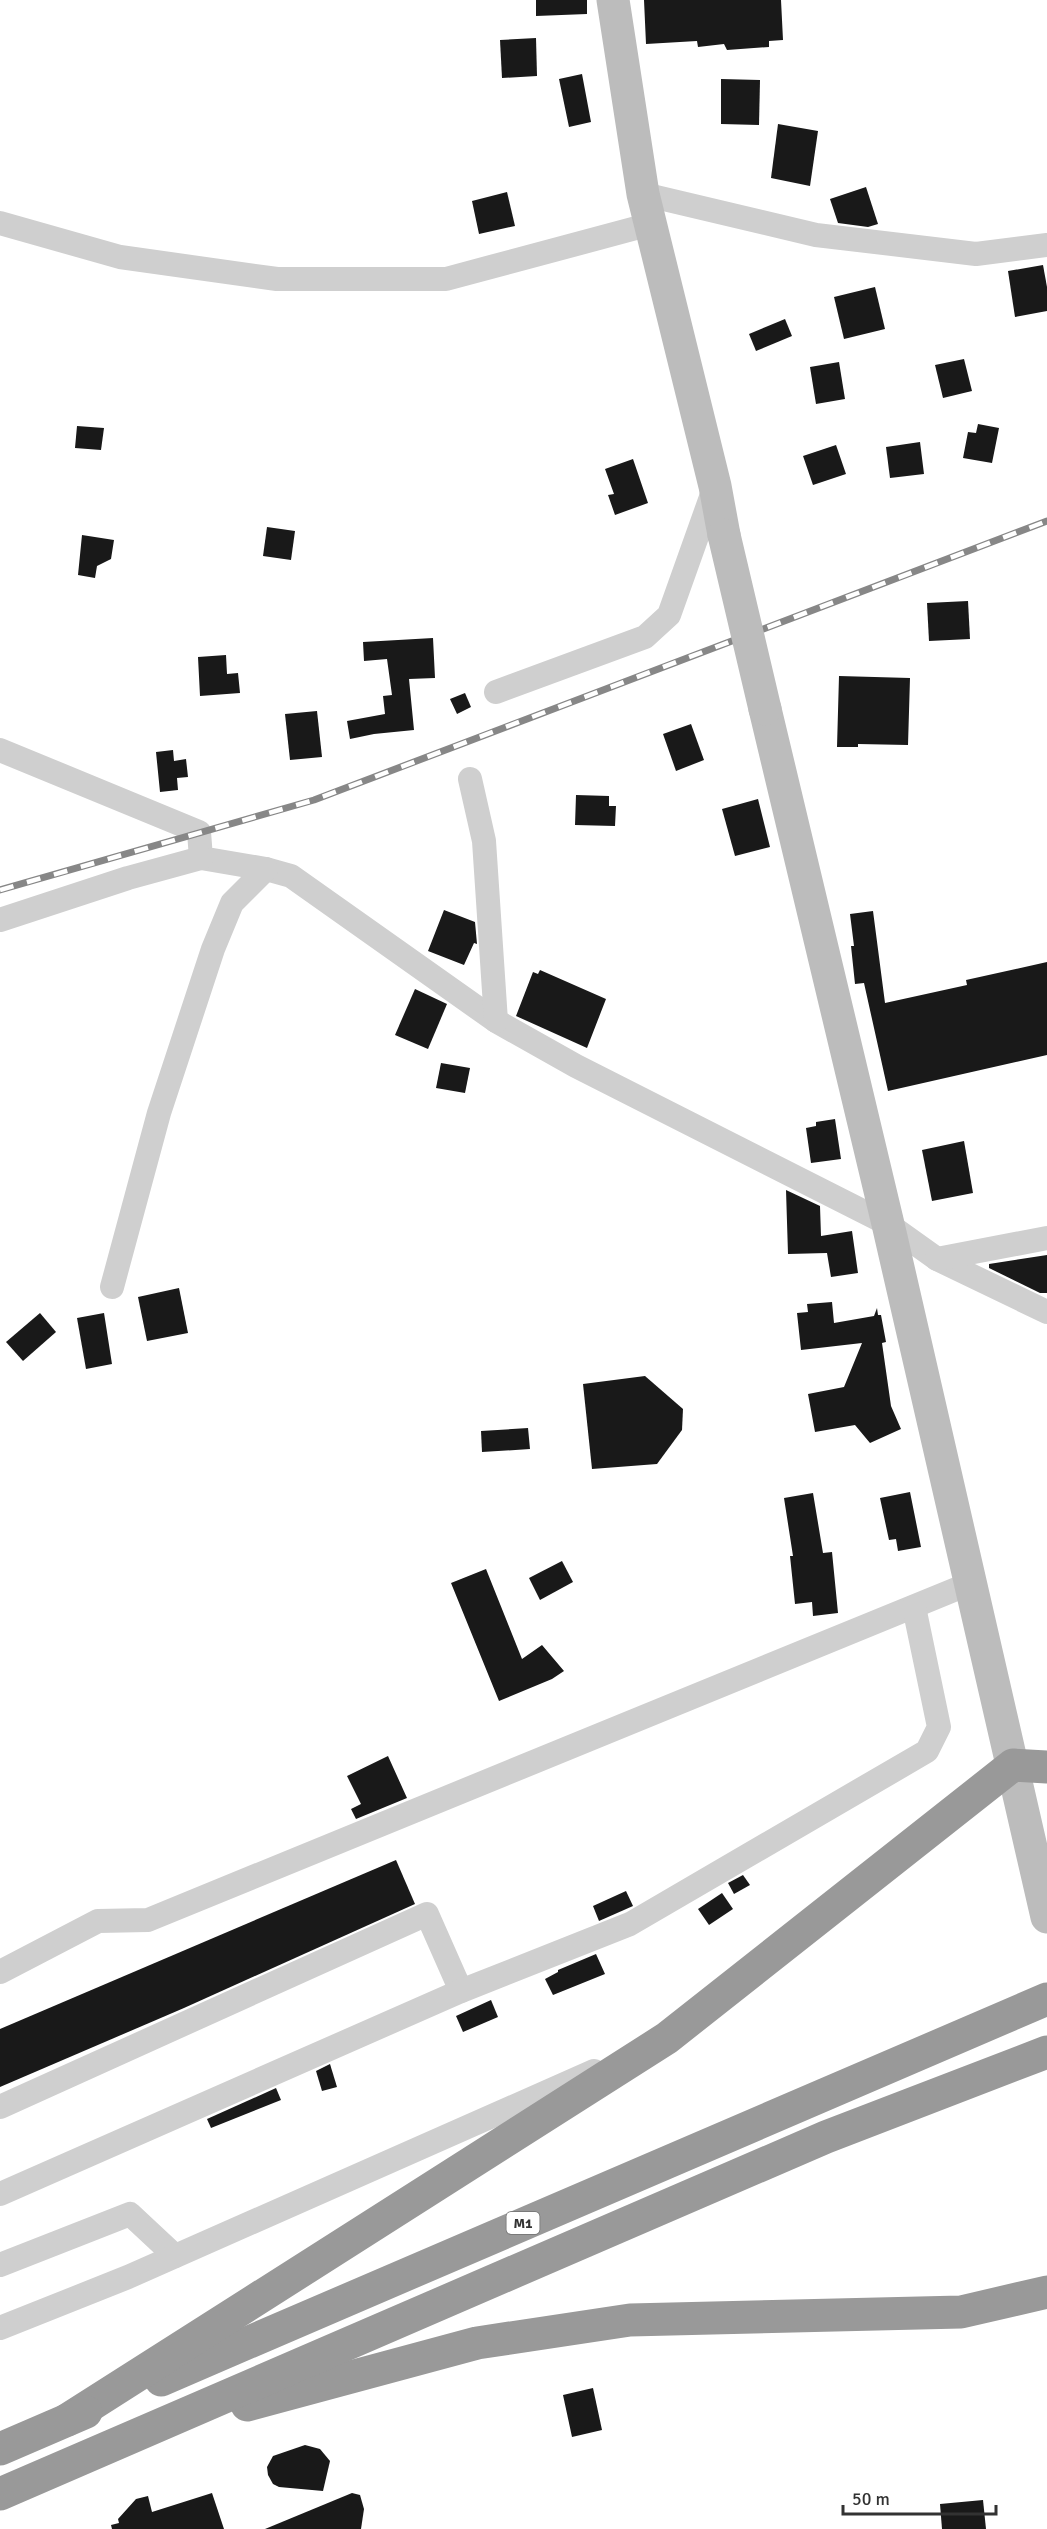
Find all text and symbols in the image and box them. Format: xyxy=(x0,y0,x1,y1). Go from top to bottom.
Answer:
road number: M1 xyxy=(506,2212,540,2234)
scale bar xyxy=(843,2478,996,2516)
text: 50 m xyxy=(852,2488,890,2510)

